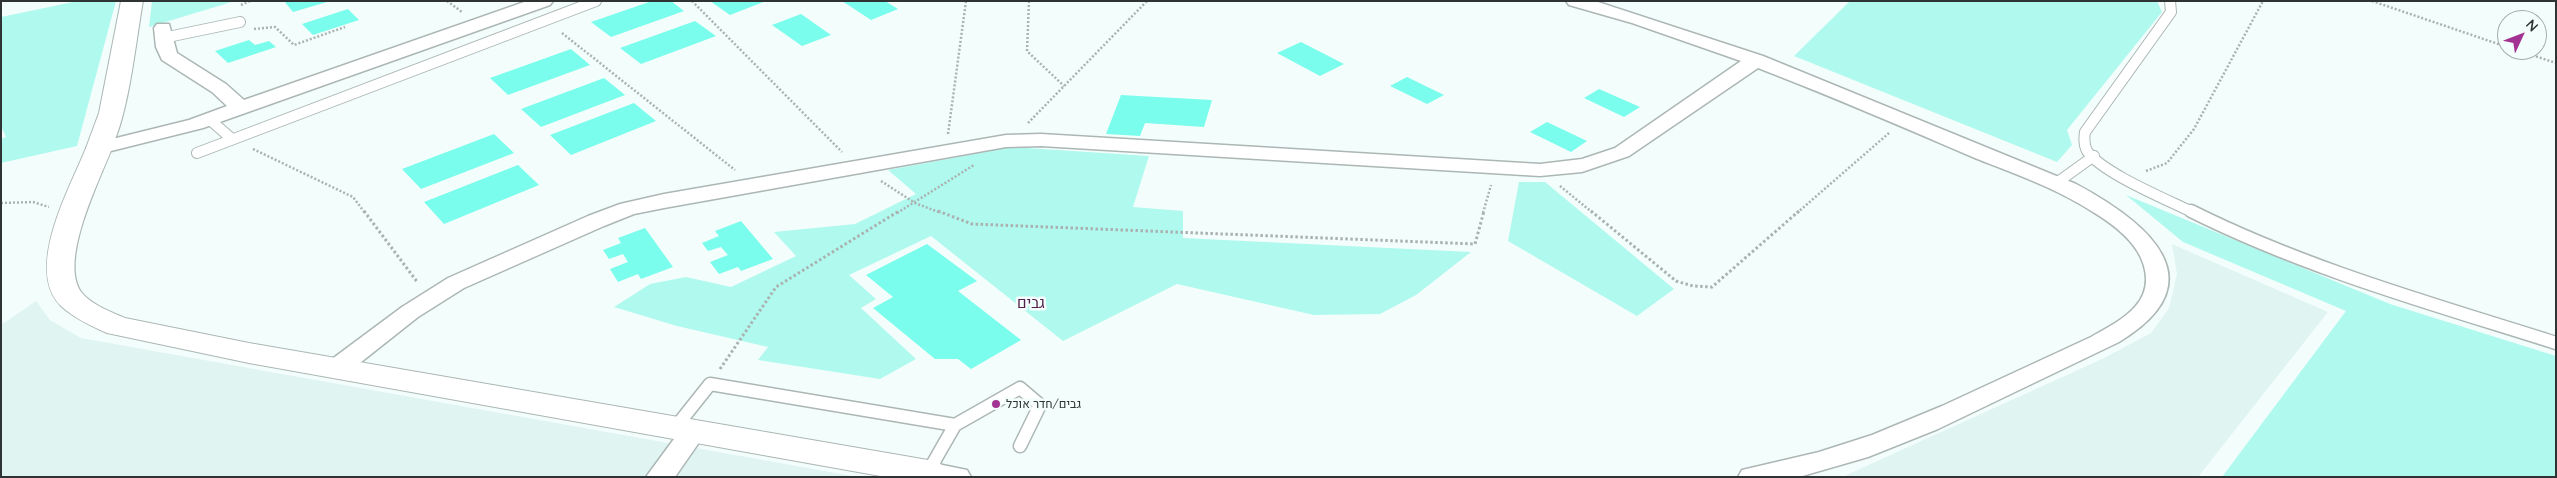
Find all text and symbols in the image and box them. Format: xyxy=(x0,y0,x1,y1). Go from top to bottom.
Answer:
north arrow xyxy=(2497,10,2547,60)
text: N xyxy=(2522,16,2542,35)
district label: גבים xyxy=(1017,294,1045,312)
place label: גבים/חדר אוכל xyxy=(1006,397,1081,411)
marker: גבים/חדר אוכל xyxy=(990,398,1002,410)

